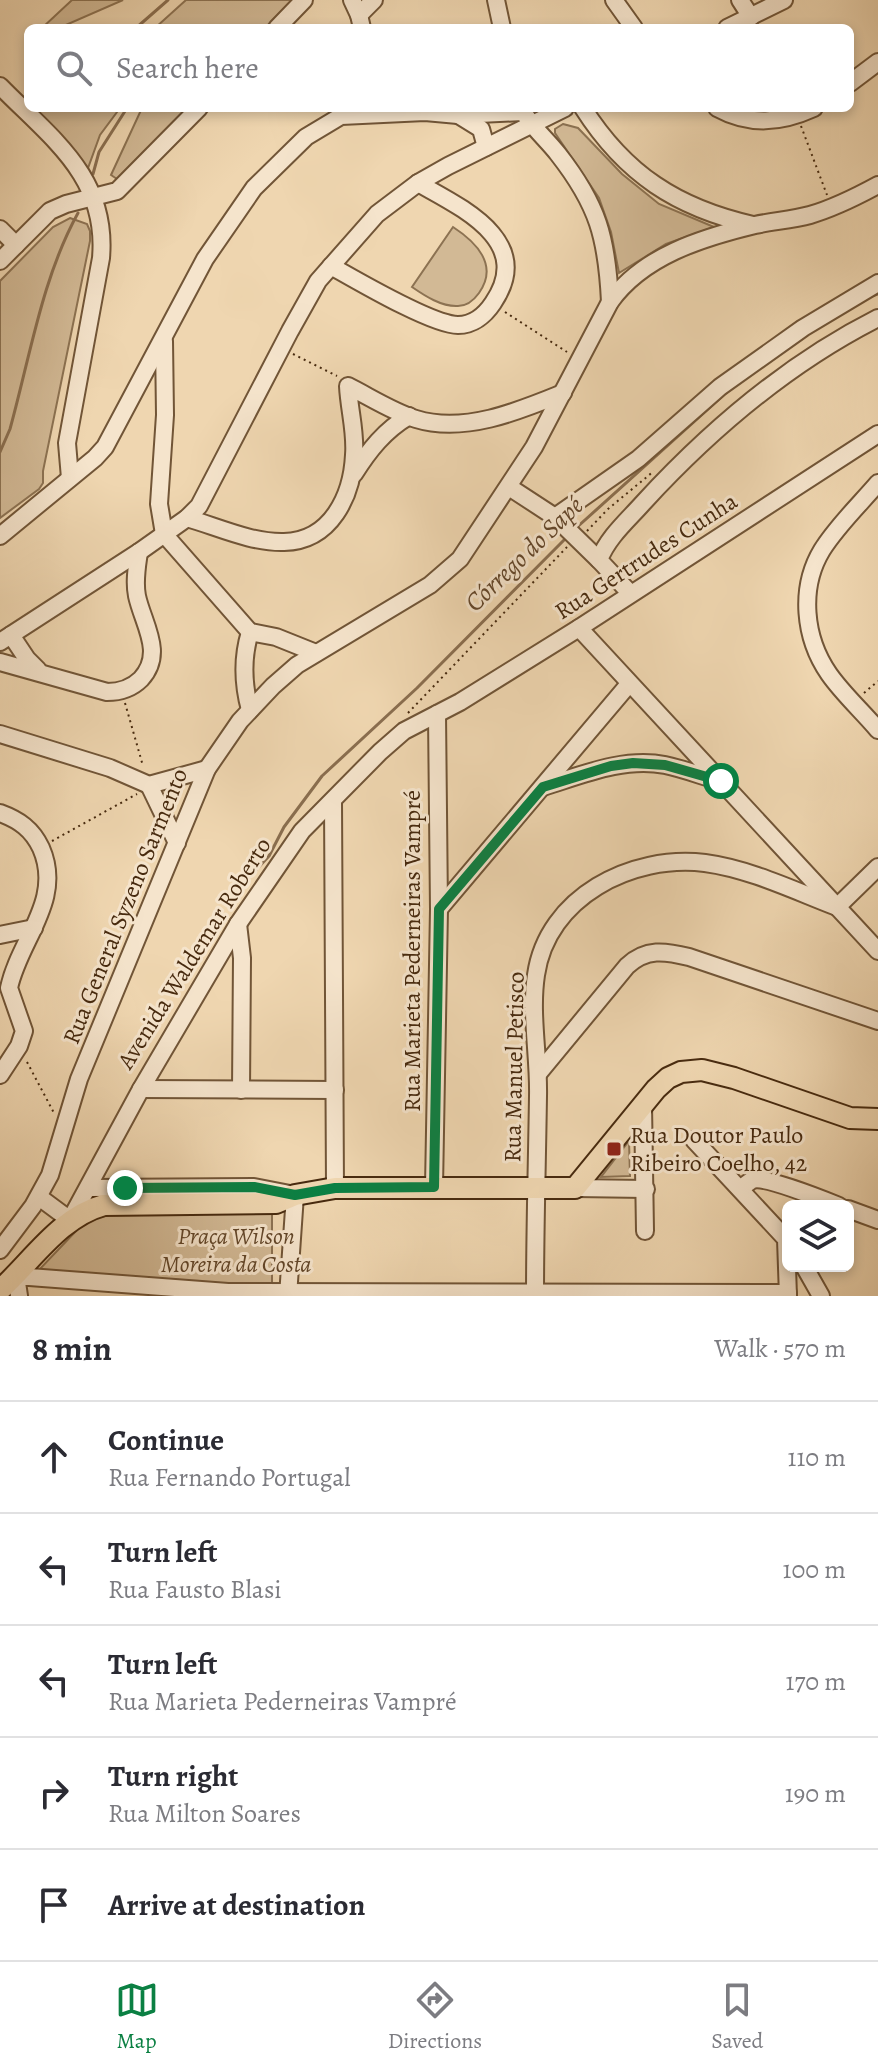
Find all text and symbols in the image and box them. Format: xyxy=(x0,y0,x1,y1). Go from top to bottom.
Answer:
search box xyxy=(24,24,854,112)
icon: search xyxy=(52,46,96,90)
text: Search here xyxy=(116,48,259,88)
street label: Rua Gertrudes Cunha xyxy=(549,485,744,627)
water label: Córrego do Sapé xyxy=(457,488,591,619)
street label: Rua General Syzeno Sarmento xyxy=(55,763,195,1049)
route start xyxy=(703,763,739,799)
street label: Rua Marieta Pederneiras Vampré xyxy=(396,790,428,1112)
street label: Avenida Waldemar Roberto xyxy=(109,831,278,1076)
street label: Rua Manuel Petisco xyxy=(496,971,532,1163)
place label: Rua Doutor Paulo Ribeiro Coelho, 42 xyxy=(630,1119,807,1179)
marker: Rua Doutor Paulo Ribeiro Coelho, 42 xyxy=(605,1140,623,1158)
route end xyxy=(107,1170,143,1206)
map controls xyxy=(782,1200,854,1272)
button: layers xyxy=(782,1200,854,1272)
park label: Praça Wilson Moreira da Costa xyxy=(161,1220,311,1280)
text: 8 min xyxy=(32,1325,112,1372)
text: Walk · 570 m xyxy=(714,1331,846,1366)
text: Continue xyxy=(108,1420,224,1460)
icon: ahead xyxy=(32,1435,76,1479)
text: 110 m xyxy=(788,1440,846,1475)
text: Rua Fernando Portugal xyxy=(108,1460,351,1495)
text: Turn left xyxy=(108,1532,217,1572)
icon: left xyxy=(32,1547,76,1591)
text: 100 m xyxy=(783,1552,846,1587)
text: Rua Fausto Blasi xyxy=(108,1572,282,1607)
text: Turn left xyxy=(108,1644,217,1684)
icon: left xyxy=(32,1659,76,1703)
text: 170 m xyxy=(786,1664,846,1699)
text: Rua Marieta Pederneiras Vampré xyxy=(108,1684,457,1719)
text: Turn right xyxy=(108,1756,238,1796)
icon: right xyxy=(32,1771,76,1815)
text: 190 m xyxy=(785,1776,846,1811)
text: Rua Milton Soares xyxy=(108,1796,301,1831)
icon: arrive xyxy=(32,1883,76,1927)
text: Arrive at destination xyxy=(108,1885,365,1925)
tab: Map xyxy=(115,1978,159,2056)
tab: Directions xyxy=(388,1978,482,2056)
tab: Saved xyxy=(711,1978,763,2056)

